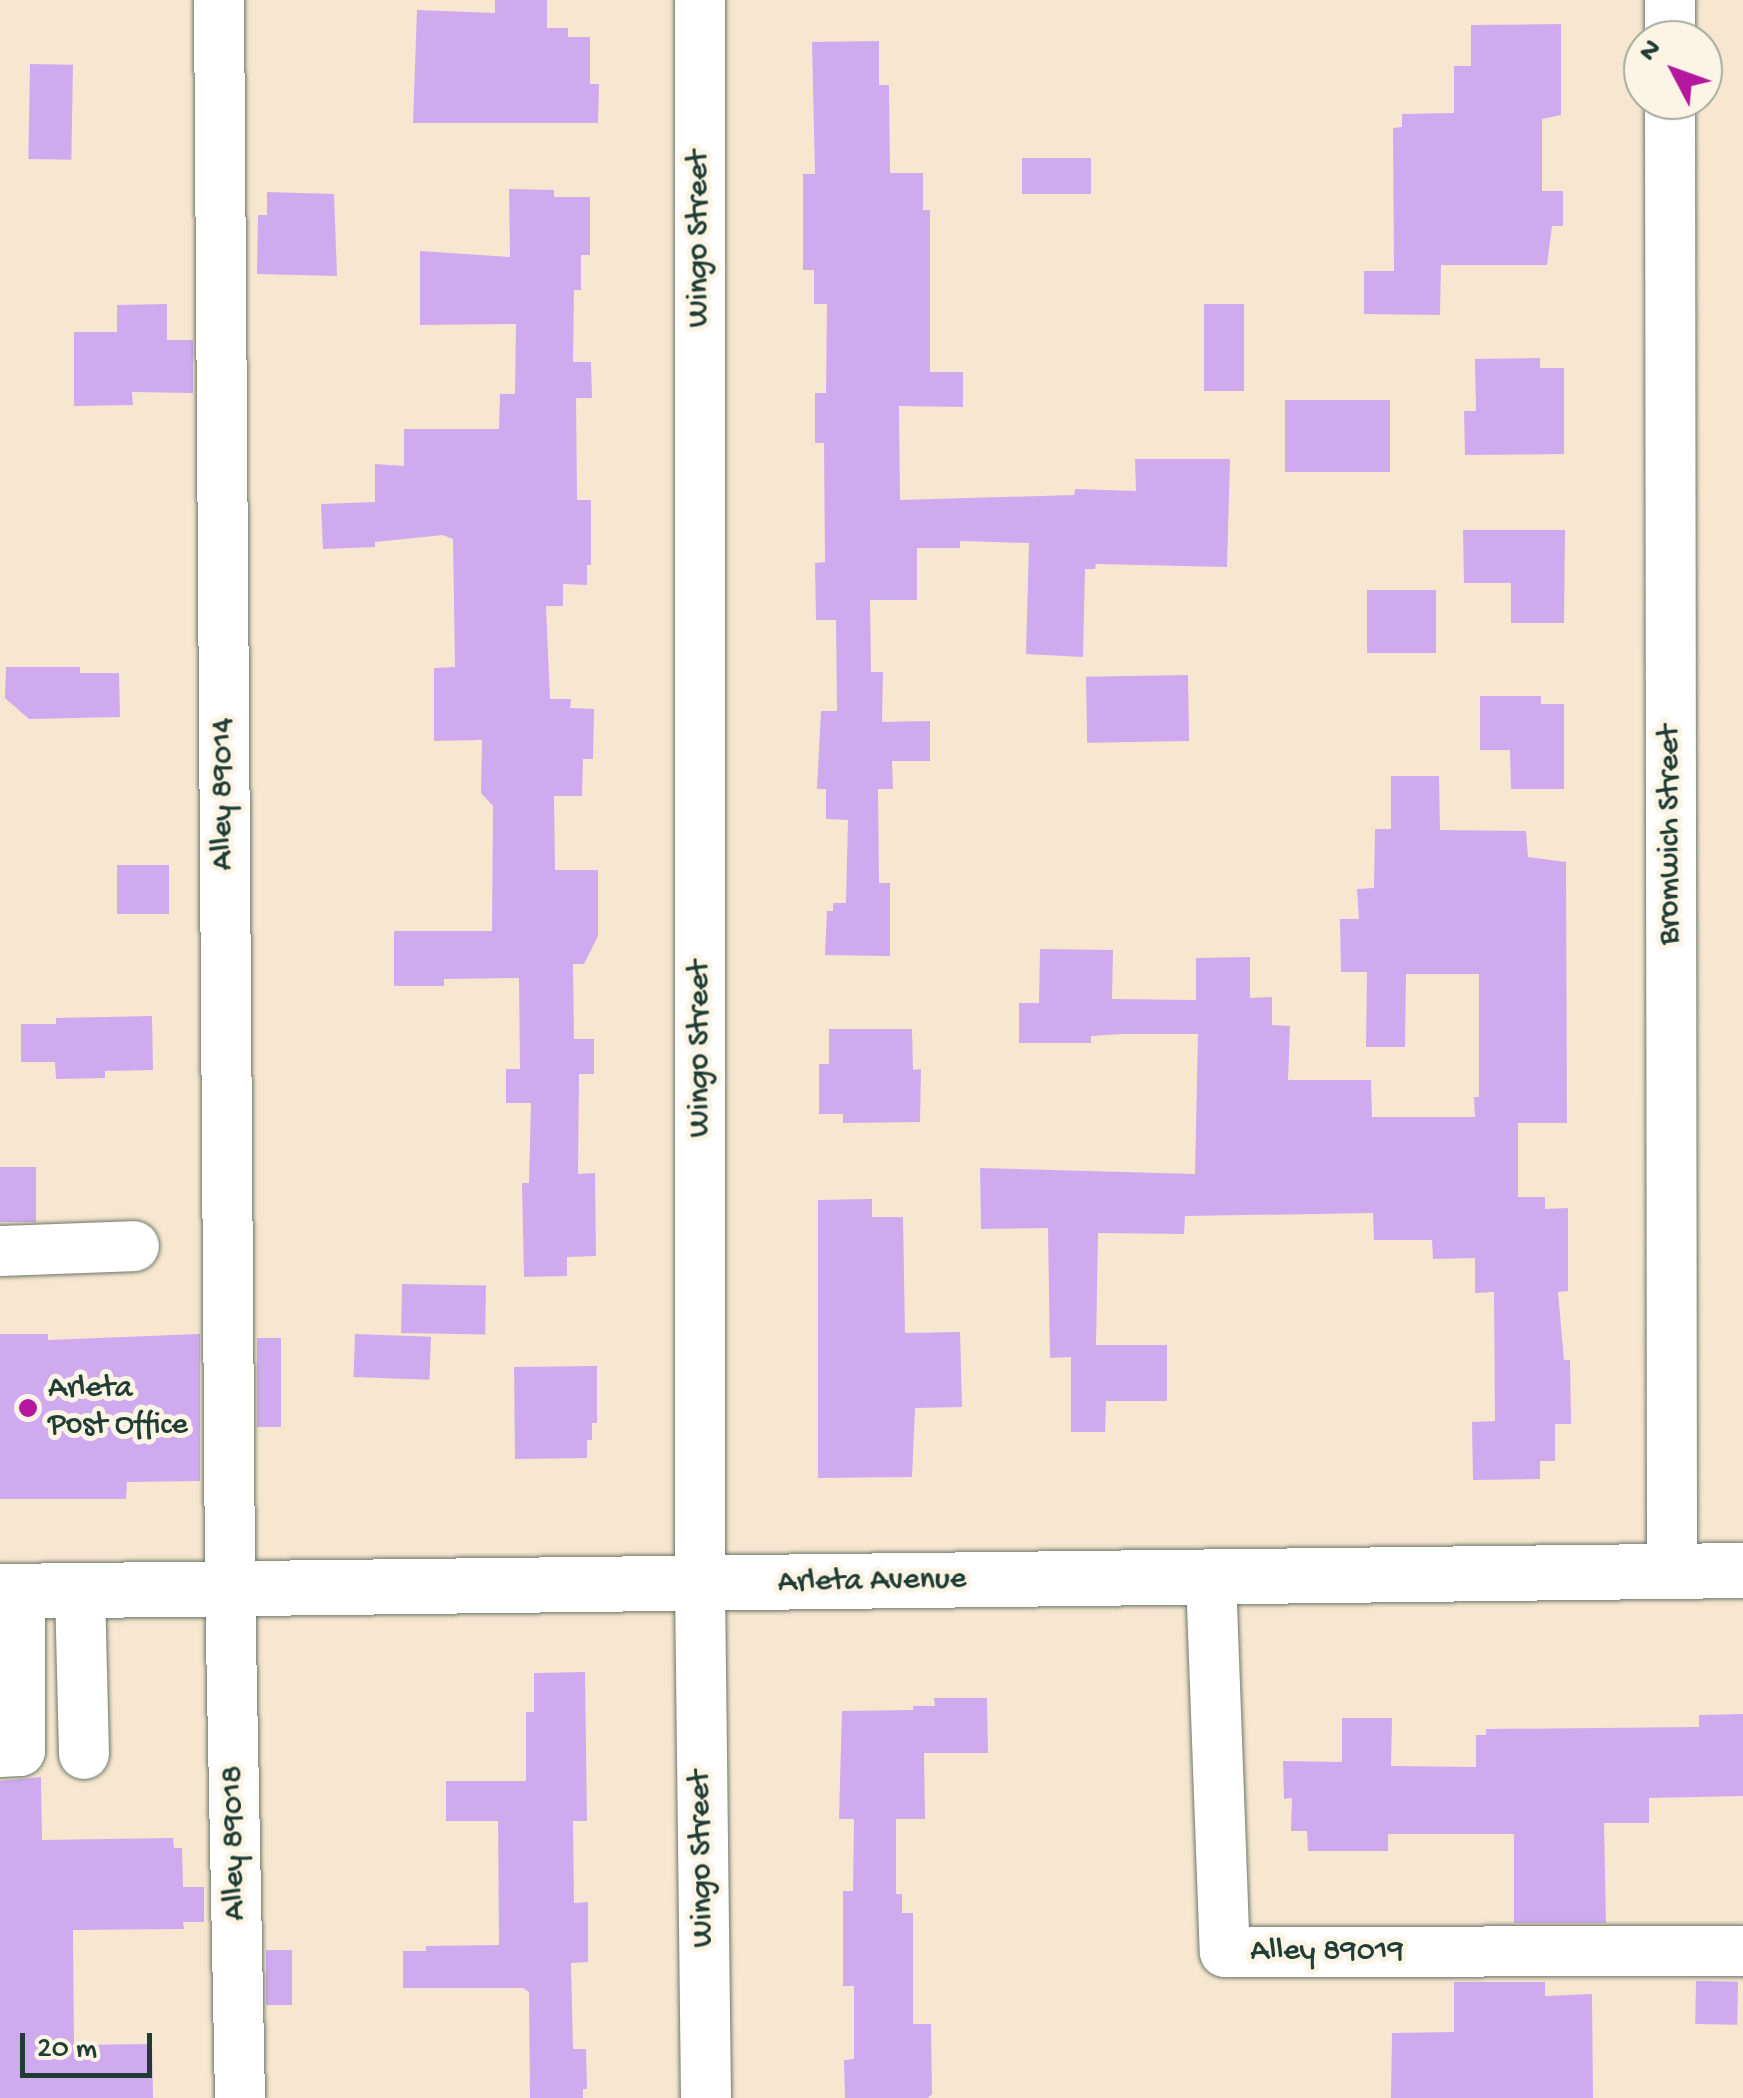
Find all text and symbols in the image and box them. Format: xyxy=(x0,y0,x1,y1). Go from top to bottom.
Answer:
north arrow xyxy=(1623,20,1723,120)
text: N xyxy=(1633,34,1670,69)
street label: Wingo Street xyxy=(681,150,719,328)
street label: Alley 89014 xyxy=(205,718,243,870)
street label: Bromwich Street xyxy=(1652,725,1690,945)
street label: Wingo Street xyxy=(682,960,720,1138)
place label: Arleta Post Office xyxy=(48,1371,188,1446)
marker: Arleta Post Office xyxy=(17,1397,39,1419)
street label: Arleta Avenue xyxy=(777,1561,967,1603)
street label: Alley 89018 xyxy=(214,1765,256,1921)
street label: Wingo Street xyxy=(682,1770,724,1948)
street label: Alley 89019 xyxy=(1250,1933,1404,1971)
scale bar xyxy=(25,2013,158,2075)
text: 20 m xyxy=(37,2033,97,2068)

